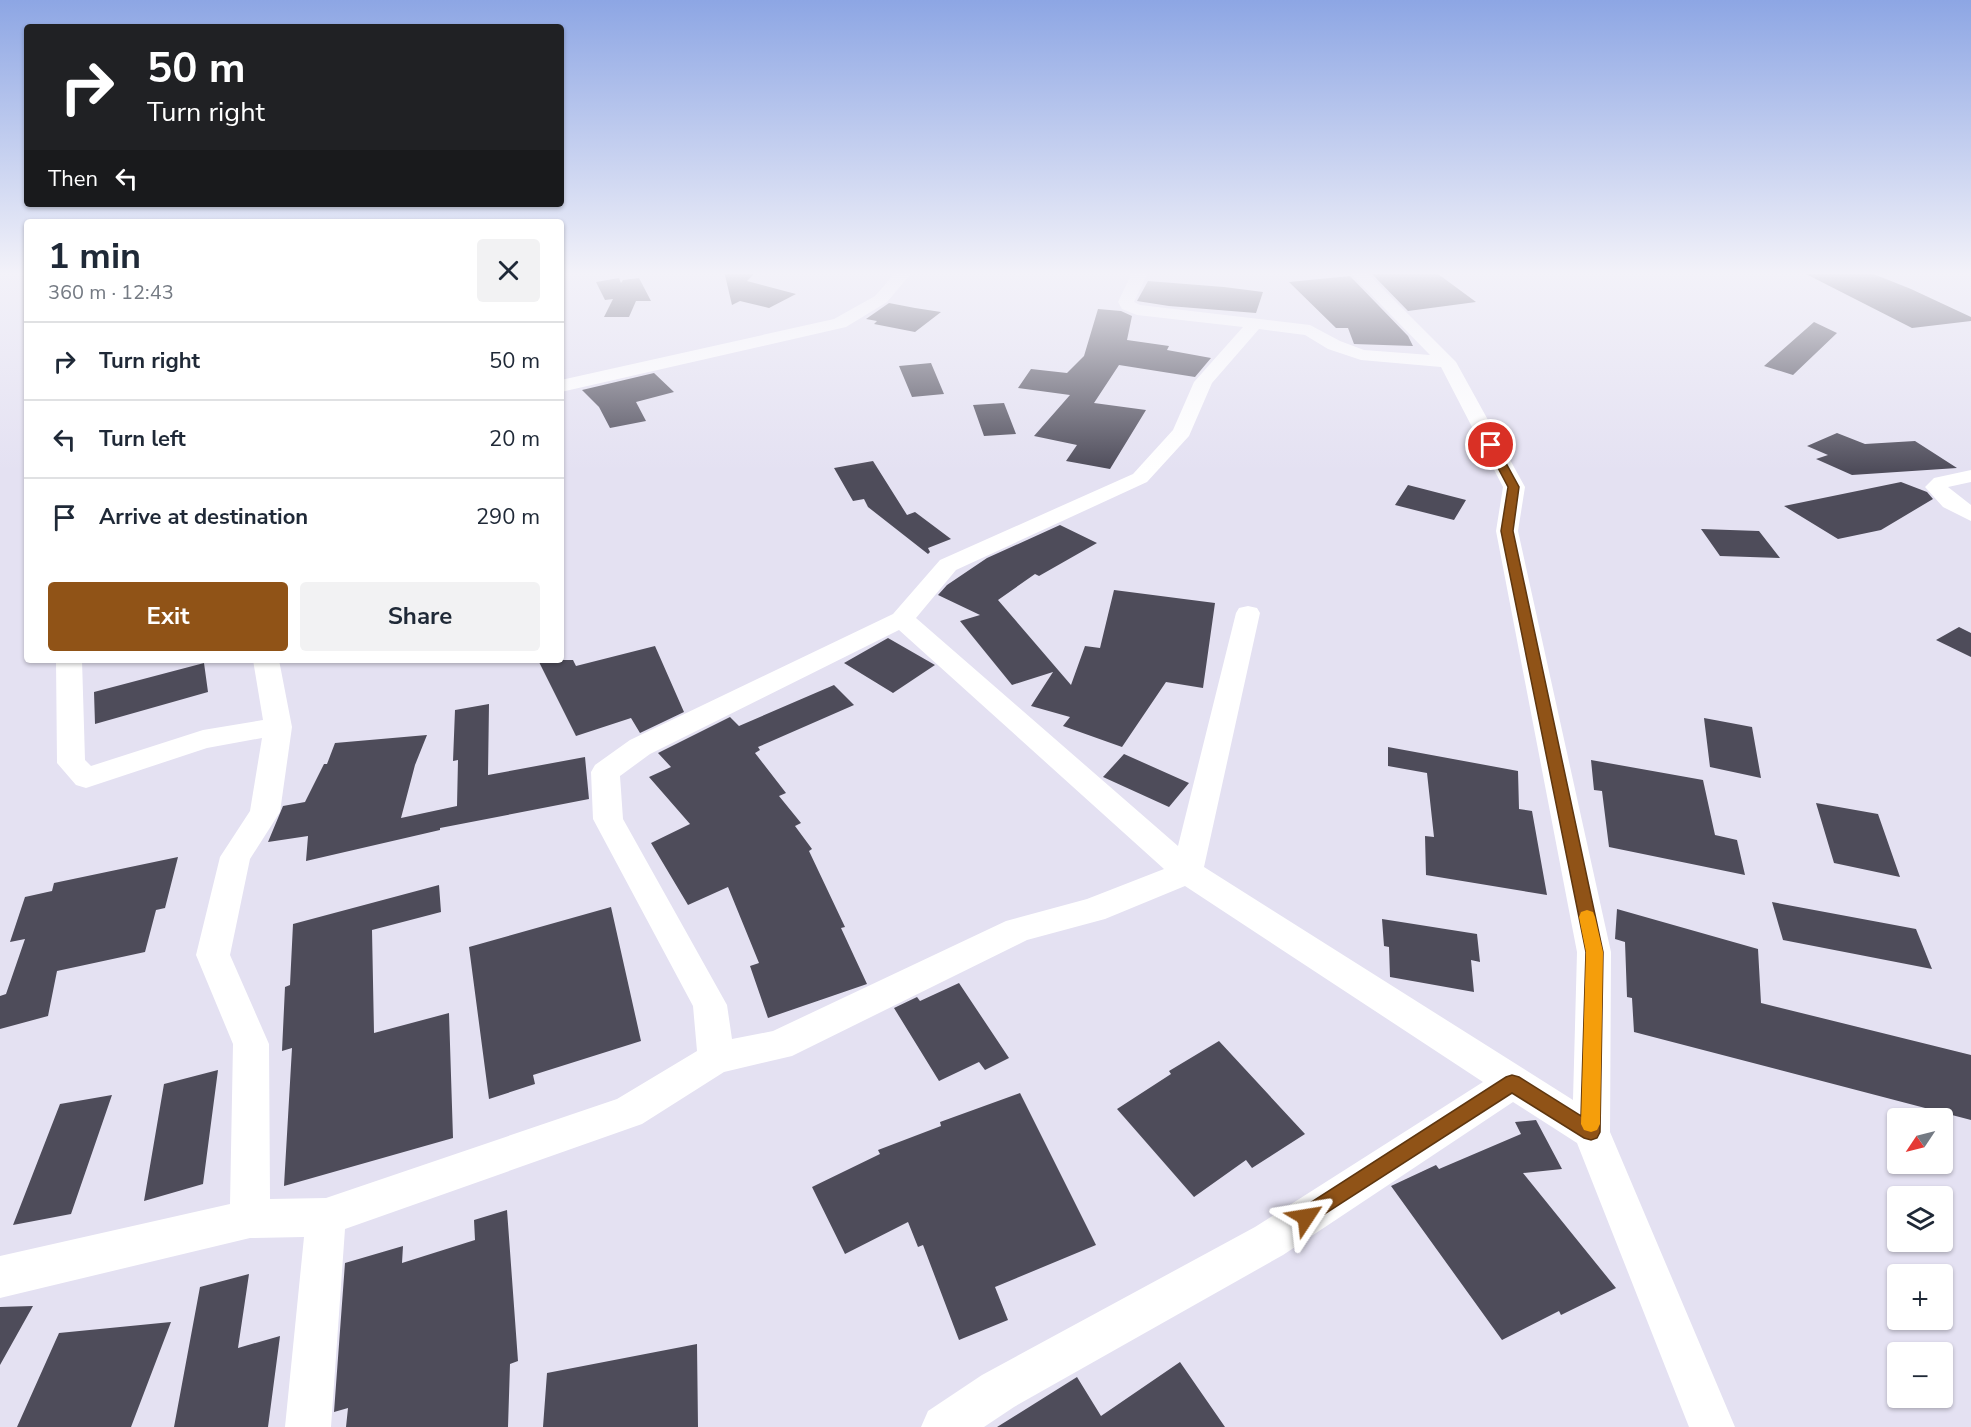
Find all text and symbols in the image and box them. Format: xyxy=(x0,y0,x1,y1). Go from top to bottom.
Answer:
text: 50 m xyxy=(147,40,246,97)
icon: right xyxy=(48,48,126,126)
text: Turn right xyxy=(147,94,265,131)
icon: left xyxy=(110,162,143,195)
text: Then xyxy=(48,164,98,194)
text: 1 min xyxy=(48,232,141,281)
button: close xyxy=(477,239,540,302)
text: 360 m · 12:43 xyxy=(48,279,174,306)
icon: right xyxy=(48,345,81,378)
text: Turn right xyxy=(99,346,200,376)
text: 50 m xyxy=(489,346,540,376)
pin xyxy=(1465,419,1516,470)
icon: left xyxy=(48,423,81,456)
text: Turn left xyxy=(99,424,186,454)
text: 20 m xyxy=(489,424,540,454)
icon: arrive xyxy=(1474,428,1507,461)
icon: arrive xyxy=(48,501,81,534)
text: Arrive at destination xyxy=(99,502,308,532)
text: 290 m xyxy=(476,502,540,532)
button: Exit xyxy=(48,582,288,651)
button: Share xyxy=(300,582,540,651)
north arrow xyxy=(1887,1108,1953,1174)
map controls xyxy=(1887,1108,1953,1408)
position arrow xyxy=(1274,1185,1338,1249)
button: layers xyxy=(1887,1186,1953,1252)
button: + xyxy=(1887,1264,1953,1330)
button: − xyxy=(1887,1342,1953,1408)

